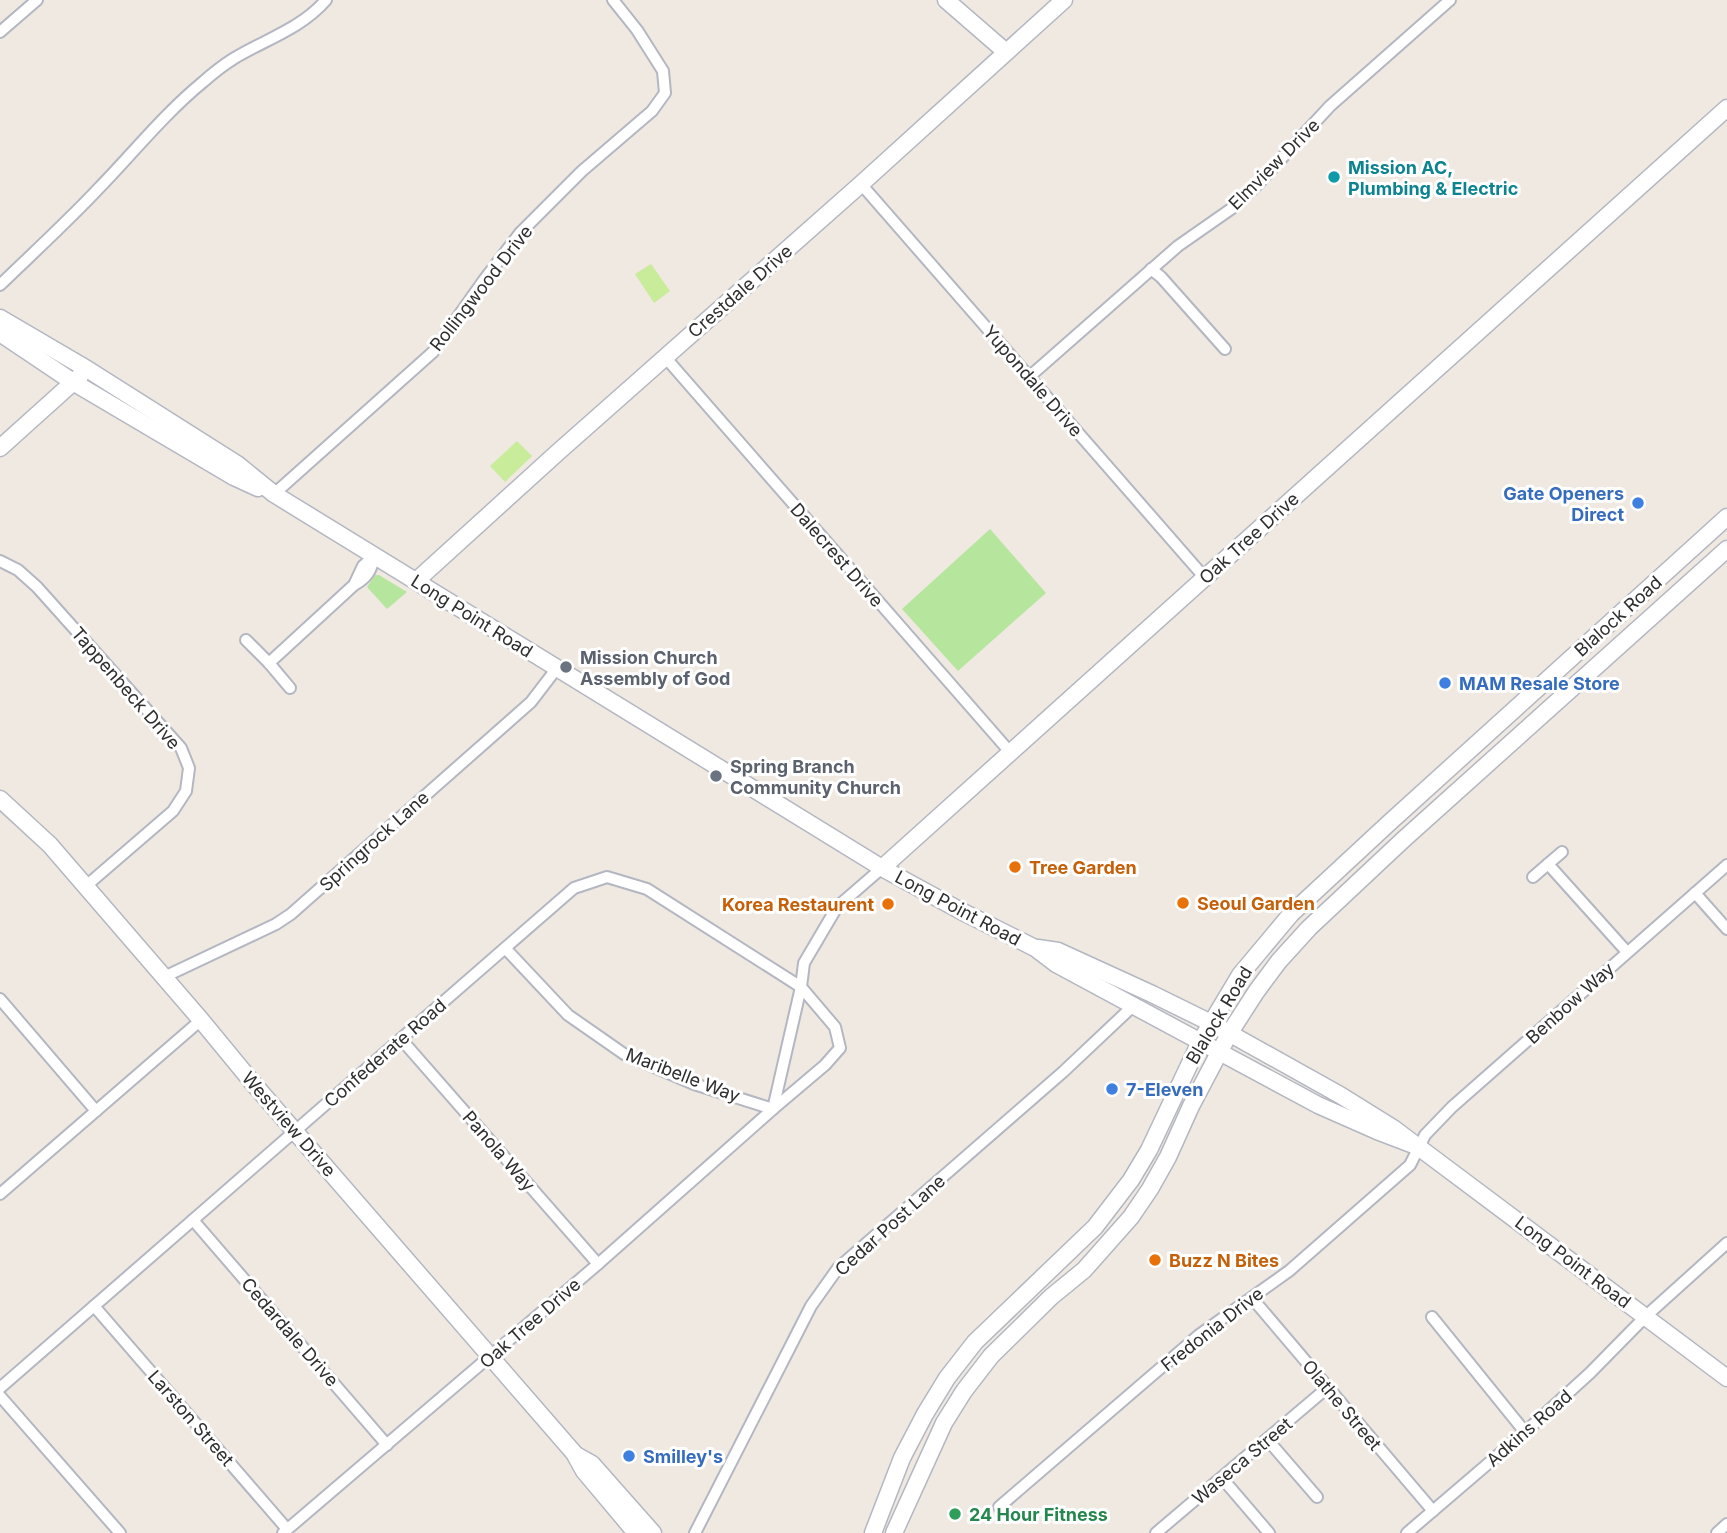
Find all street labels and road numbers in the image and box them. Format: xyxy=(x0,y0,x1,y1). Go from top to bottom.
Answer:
street label: Elmview Drive xyxy=(1224,114,1324,214)
street label: Rollingwood Drive xyxy=(425,221,537,355)
street label: Crestdale Drive xyxy=(684,240,796,342)
street label: Yupondale Drive xyxy=(979,321,1087,441)
street label: Oak Tree Drive xyxy=(1195,488,1303,588)
street label: Dalecrest Drive xyxy=(786,499,888,611)
street label: Long Point Road xyxy=(407,570,537,662)
street label: Blalock Road xyxy=(1570,571,1666,661)
street label: Tappenbeck Drive xyxy=(67,623,185,753)
street label: Springrock Lane xyxy=(315,786,433,896)
street label: Long Point Road xyxy=(892,866,1024,950)
street label: Benbow Way xyxy=(1522,958,1618,1048)
street label: Blalock Road xyxy=(1182,962,1256,1068)
street label: Confederate Road xyxy=(320,994,450,1112)
street label: Maribelle Way xyxy=(623,1044,743,1106)
street label: Westview Drive xyxy=(238,1067,340,1181)
street label: Panola Way xyxy=(458,1107,540,1195)
street label: Cedar Post Lane xyxy=(831,1170,949,1280)
street label: Long Point Road xyxy=(1511,1212,1635,1312)
street label: Cedardale Drive xyxy=(237,1273,343,1391)
street label: Oak Tree Drive xyxy=(475,1274,585,1372)
street label: Fredonia Drive xyxy=(1157,1283,1267,1375)
street label: Olathe Street xyxy=(1298,1356,1386,1454)
street label: Larston Street xyxy=(144,1366,238,1470)
street label: Adkins Road xyxy=(1482,1385,1576,1471)
street label: Waseca Street xyxy=(1188,1413,1296,1509)

